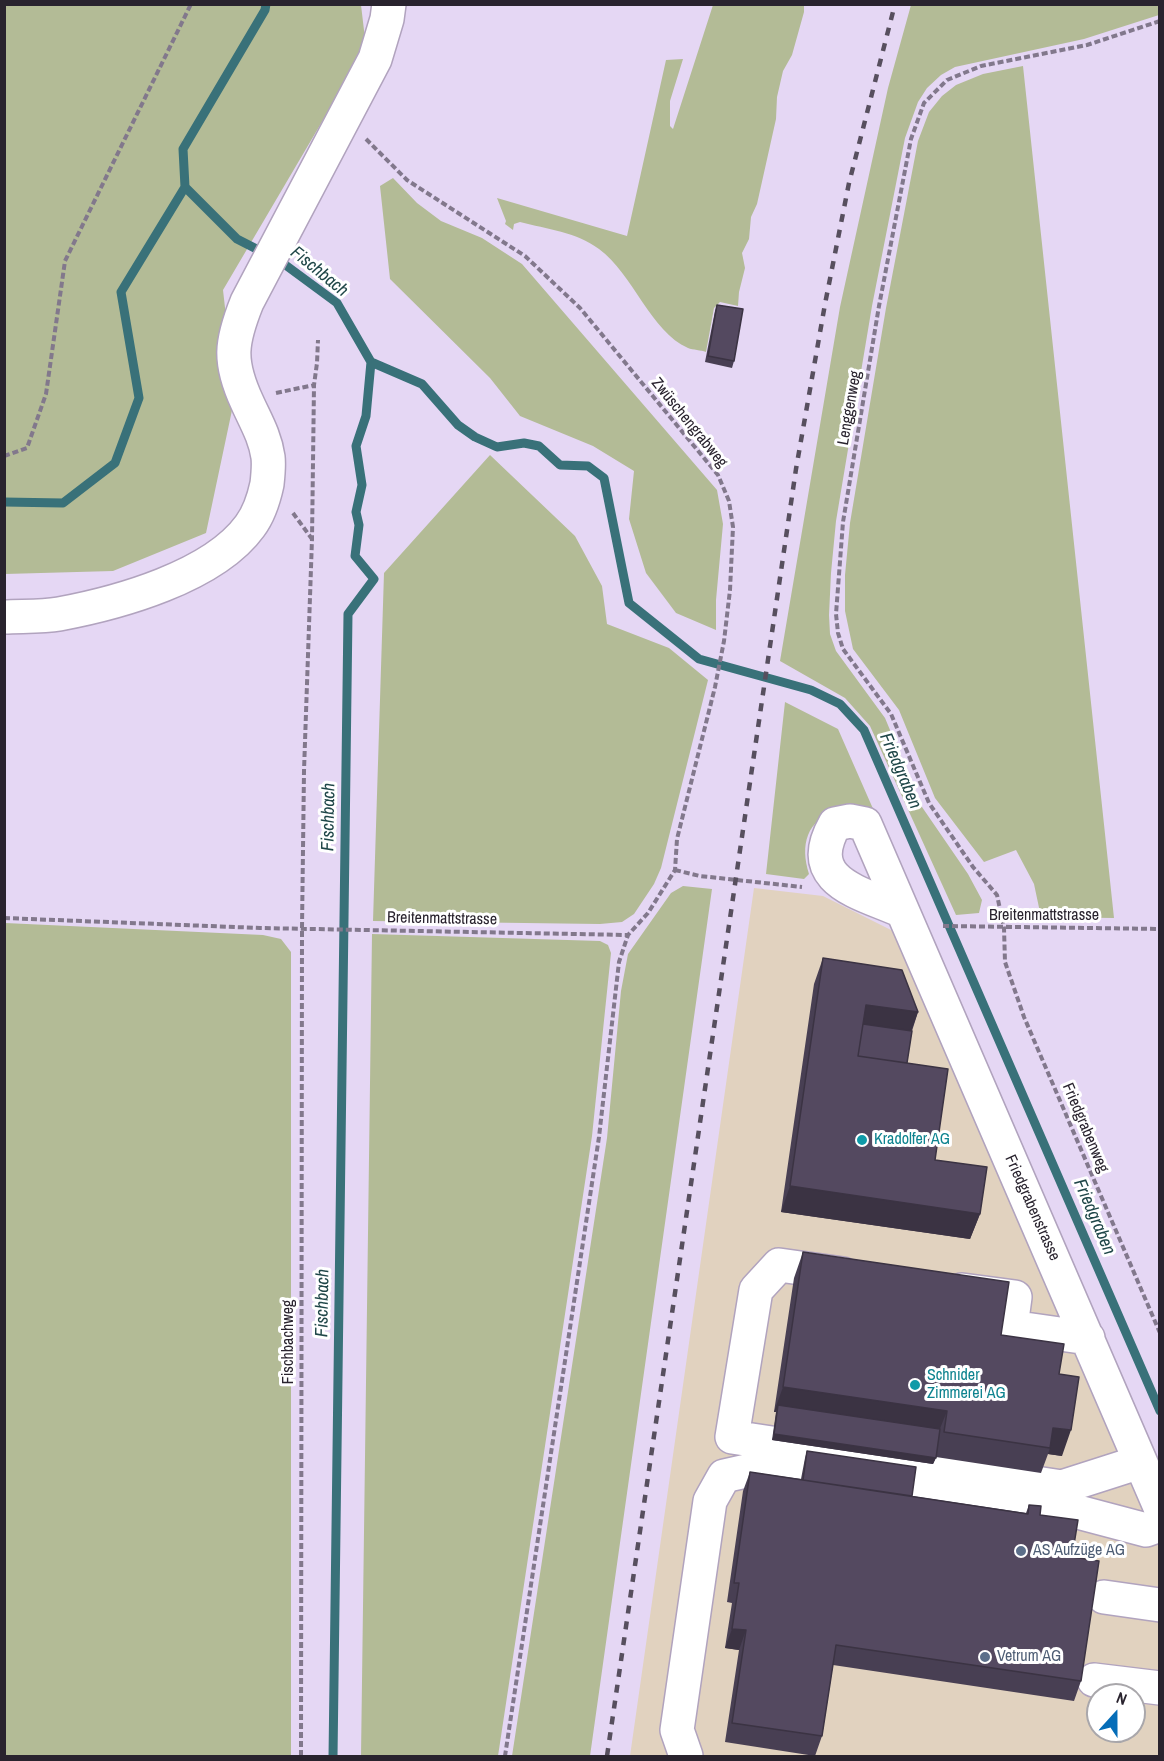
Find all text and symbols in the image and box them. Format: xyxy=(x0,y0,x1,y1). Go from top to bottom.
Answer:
water label: Fischbach xyxy=(286,242,352,302)
street label: Lenggenweg xyxy=(834,369,866,447)
street label: Zwüschengrabweg xyxy=(647,374,731,472)
water label: Friedgraben xyxy=(874,730,926,812)
water label: Fischbach xyxy=(318,783,340,851)
street label: Breitenmattstrasse xyxy=(989,906,1099,926)
street label: Breitenmattstrasse xyxy=(387,908,497,930)
street label: Friedgrabenweg xyxy=(1057,1080,1113,1176)
place label: Kradolfer AG xyxy=(874,1130,950,1150)
marker: Kradolfer AG xyxy=(855,1133,869,1147)
street label: Friedgrabenstrasse xyxy=(1000,1152,1064,1264)
water label: Friedgraben xyxy=(1068,1176,1120,1258)
water label: Fischbach xyxy=(312,1269,334,1337)
street label: Fischbachweg xyxy=(279,1300,299,1384)
place label: Schnider Zimmerei AG xyxy=(927,1366,1006,1404)
marker: Schnider Zimmerei AG xyxy=(908,1378,922,1392)
place label: AS Aufzüge AG xyxy=(1033,1541,1125,1561)
marker: AS Aufzüge AG xyxy=(1014,1544,1028,1558)
place label: Vetrum AG xyxy=(997,1647,1061,1667)
marker: Vetrum AG xyxy=(978,1650,992,1664)
north arrow xyxy=(1086,1683,1146,1743)
text: N xyxy=(1113,1686,1130,1710)

